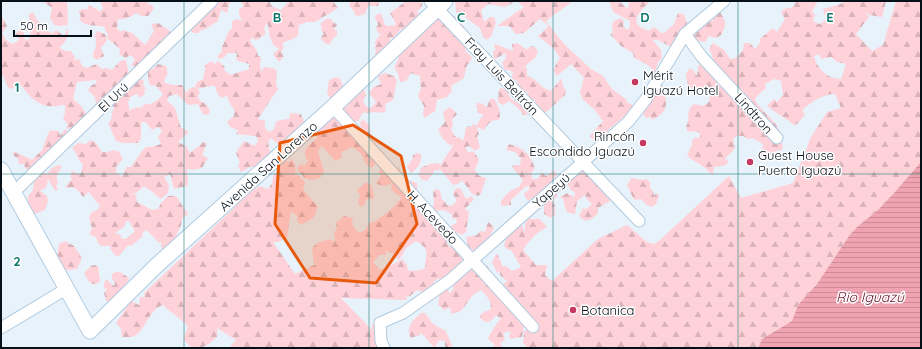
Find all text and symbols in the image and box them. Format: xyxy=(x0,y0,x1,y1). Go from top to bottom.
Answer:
text: B xyxy=(273,9,281,25)
text: C xyxy=(457,9,465,25)
text: D xyxy=(640,9,650,25)
text: E xyxy=(826,9,834,25)
scale bar xyxy=(14,12,91,38)
text: 50 m xyxy=(20,18,48,33)
street label: Fray Luis Beltrán xyxy=(462,34,542,118)
place label: Mérit Iguazú Hotel xyxy=(643,67,719,98)
marker: Mérit Iguazú Hotel xyxy=(630,77,640,87)
text: 1 xyxy=(14,79,20,95)
street label: El Urú xyxy=(95,79,131,115)
street label: Lindtron xyxy=(731,89,777,137)
street label: Avenida San Lorenzo xyxy=(216,118,320,214)
place label: Rincón Escondido Iguazú xyxy=(529,128,635,159)
marker: Rincón Escondido Iguazú xyxy=(638,138,648,148)
place label: Guest House Puerto Iguazú xyxy=(758,147,841,178)
marker: Guest House Puerto Iguazú xyxy=(745,157,755,167)
street label: Yapeyú xyxy=(529,169,573,211)
street label: H. Acevedo xyxy=(404,187,462,247)
text: 2 xyxy=(13,253,21,269)
water label: Rio Iguazú xyxy=(836,288,905,306)
place label: Botanica xyxy=(581,302,635,318)
marker: Botanica xyxy=(568,305,578,315)

